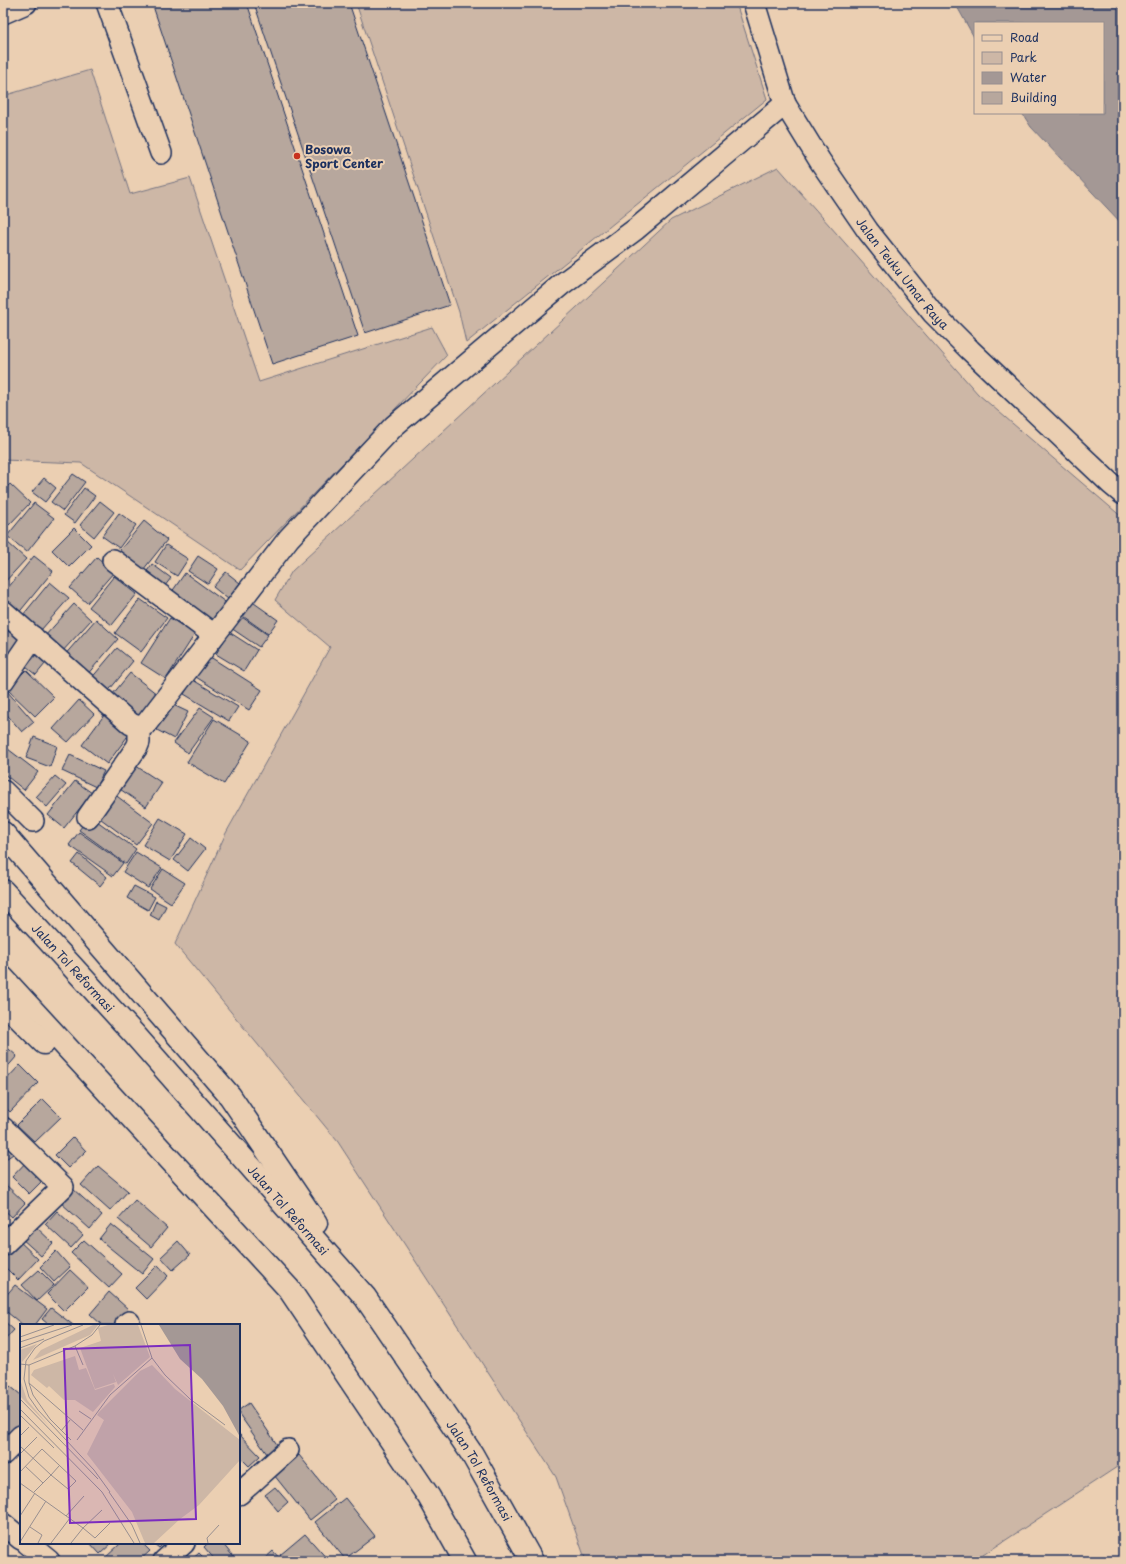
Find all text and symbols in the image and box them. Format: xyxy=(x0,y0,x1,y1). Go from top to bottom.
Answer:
legend xyxy=(974,22,1104,114)
text: Road xyxy=(1010,28,1039,46)
text: Park xyxy=(1010,48,1037,66)
text: Water xyxy=(1010,68,1047,86)
text: Building xyxy=(1010,88,1057,106)
place label: Bosowa Sport Center xyxy=(305,140,384,172)
marker: Bosowa Sport Center xyxy=(292,151,302,161)
street label: Jalan Teuku Umar Raya xyxy=(852,214,954,334)
street label: Jalan Tol Reformasi xyxy=(28,919,119,1016)
street label: Jalan Tol Reformasi xyxy=(244,1161,333,1259)
inset map xyxy=(20,1324,240,1544)
street label: Jalan Tol Reformasi xyxy=(442,1416,517,1524)

